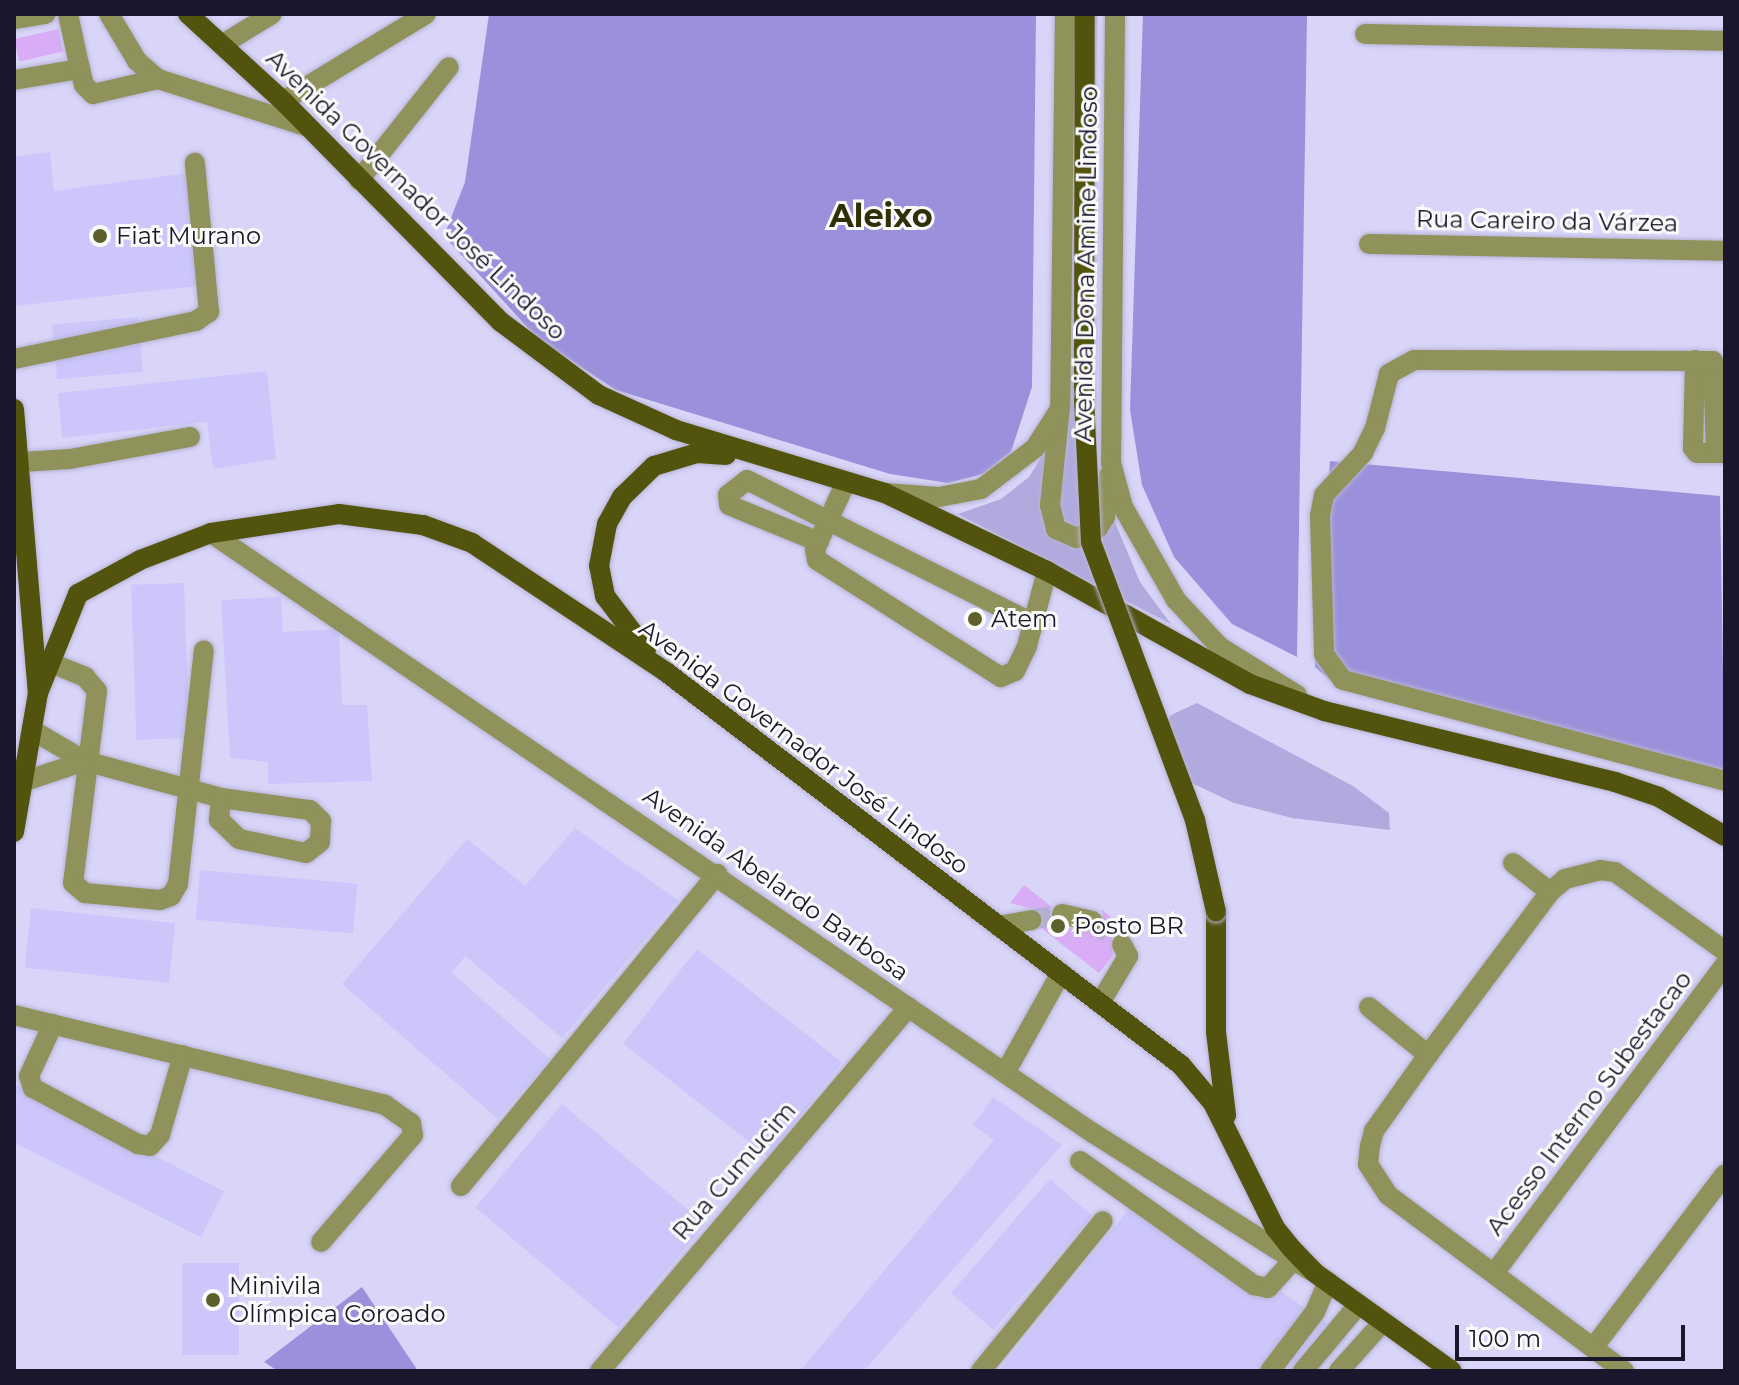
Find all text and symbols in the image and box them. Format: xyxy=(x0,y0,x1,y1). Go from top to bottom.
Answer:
street label: Avenida Governador José Lindoso xyxy=(260,44,572,346)
street label: Avenida Dona Amine Lindoso xyxy=(1068,86,1104,442)
district label: Aleixo xyxy=(829,197,933,235)
street label: Rua Careiro da Várzea xyxy=(1416,204,1678,238)
place label: Fiat Murano xyxy=(116,222,261,250)
marker: Fiat Murano xyxy=(91,227,109,245)
place label: Atem xyxy=(991,605,1057,633)
marker: Atem xyxy=(966,610,984,628)
street label: Avenida Governador José Lindoso xyxy=(634,614,974,880)
street label: Avenida Abelardo Barbosa xyxy=(638,781,914,987)
place label: Posto BR xyxy=(1074,912,1184,940)
marker: Posto BR xyxy=(1049,917,1067,935)
street label: Acesso Interno Subestacao xyxy=(1480,965,1698,1241)
street label: Rua Cumucim xyxy=(666,1096,802,1246)
place label: Minivila Olímpica Coroado xyxy=(229,1272,445,1328)
marker: Minivila Olímpica Coroado xyxy=(204,1291,222,1309)
scale bar xyxy=(1459,1309,1689,1359)
text: 100 m xyxy=(1469,1324,1541,1353)

